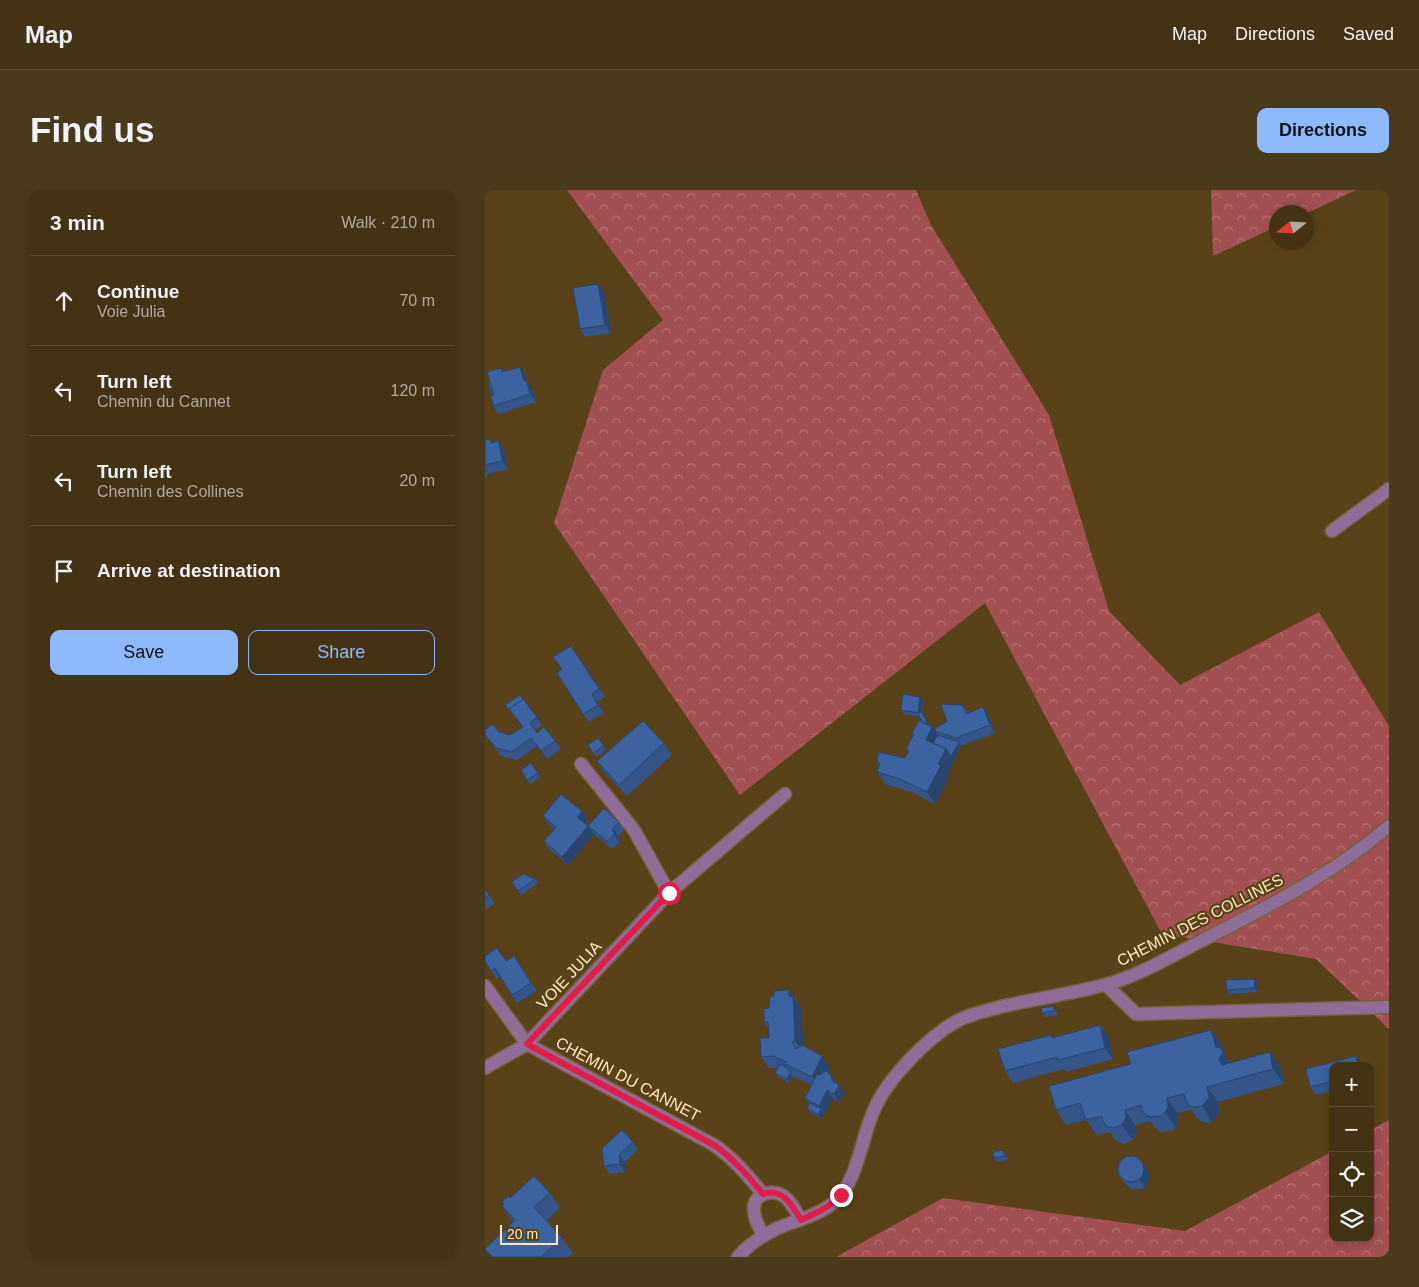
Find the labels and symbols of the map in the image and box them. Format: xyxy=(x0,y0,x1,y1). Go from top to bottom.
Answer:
north arrow xyxy=(1269,205,1314,250)
street label: CHEMIN DES COLLINES xyxy=(1114,871,1286,969)
route start xyxy=(658,882,681,905)
street label: VOIE JULIA xyxy=(533,937,605,1012)
street label: CHEMIN DU CANNET xyxy=(553,1034,703,1124)
route end xyxy=(830,1184,853,1207)
scale bar xyxy=(500,1222,557,1245)

